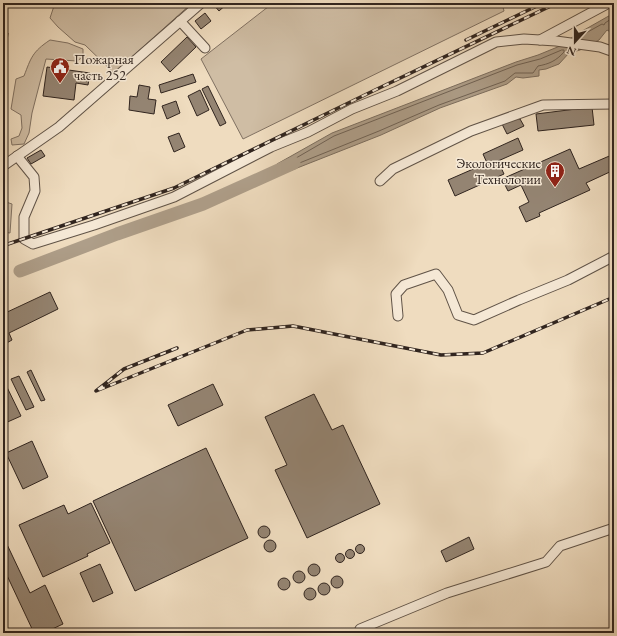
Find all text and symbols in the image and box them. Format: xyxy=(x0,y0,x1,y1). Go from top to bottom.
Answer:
north arrow xyxy=(555,22,595,62)
text: N xyxy=(565,43,578,59)
place label: Пожарная часть 252 xyxy=(74,50,134,84)
public building icon: Пожарная часть 252 xyxy=(49,56,71,84)
place label: Экологические Технологии xyxy=(456,154,542,188)
building icon: Экологические Технологии xyxy=(544,160,566,188)

